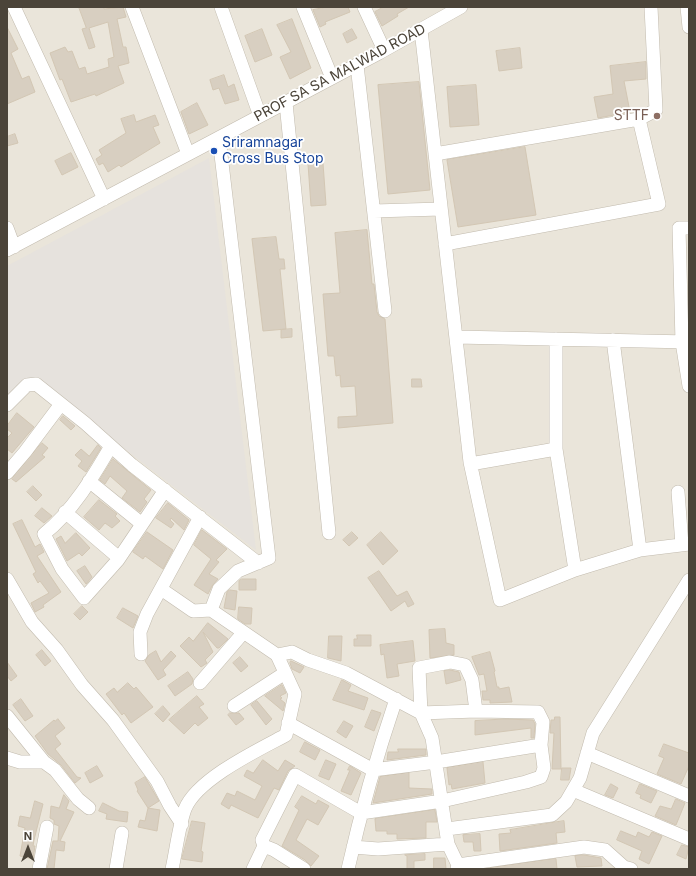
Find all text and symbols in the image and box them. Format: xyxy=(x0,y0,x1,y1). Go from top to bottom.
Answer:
street label: PROF SA SA MALWAD ROAD xyxy=(251,21,429,125)
place label: STTF xyxy=(614,108,649,124)
marker: STTF xyxy=(652,111,662,121)
place label: Sriramnagar Cross Bus Stop xyxy=(222,135,324,168)
marker: Sriramnagar Cross Bus Stop xyxy=(209,146,219,156)
north arrow xyxy=(8,828,48,868)
text: N xyxy=(24,829,32,843)

